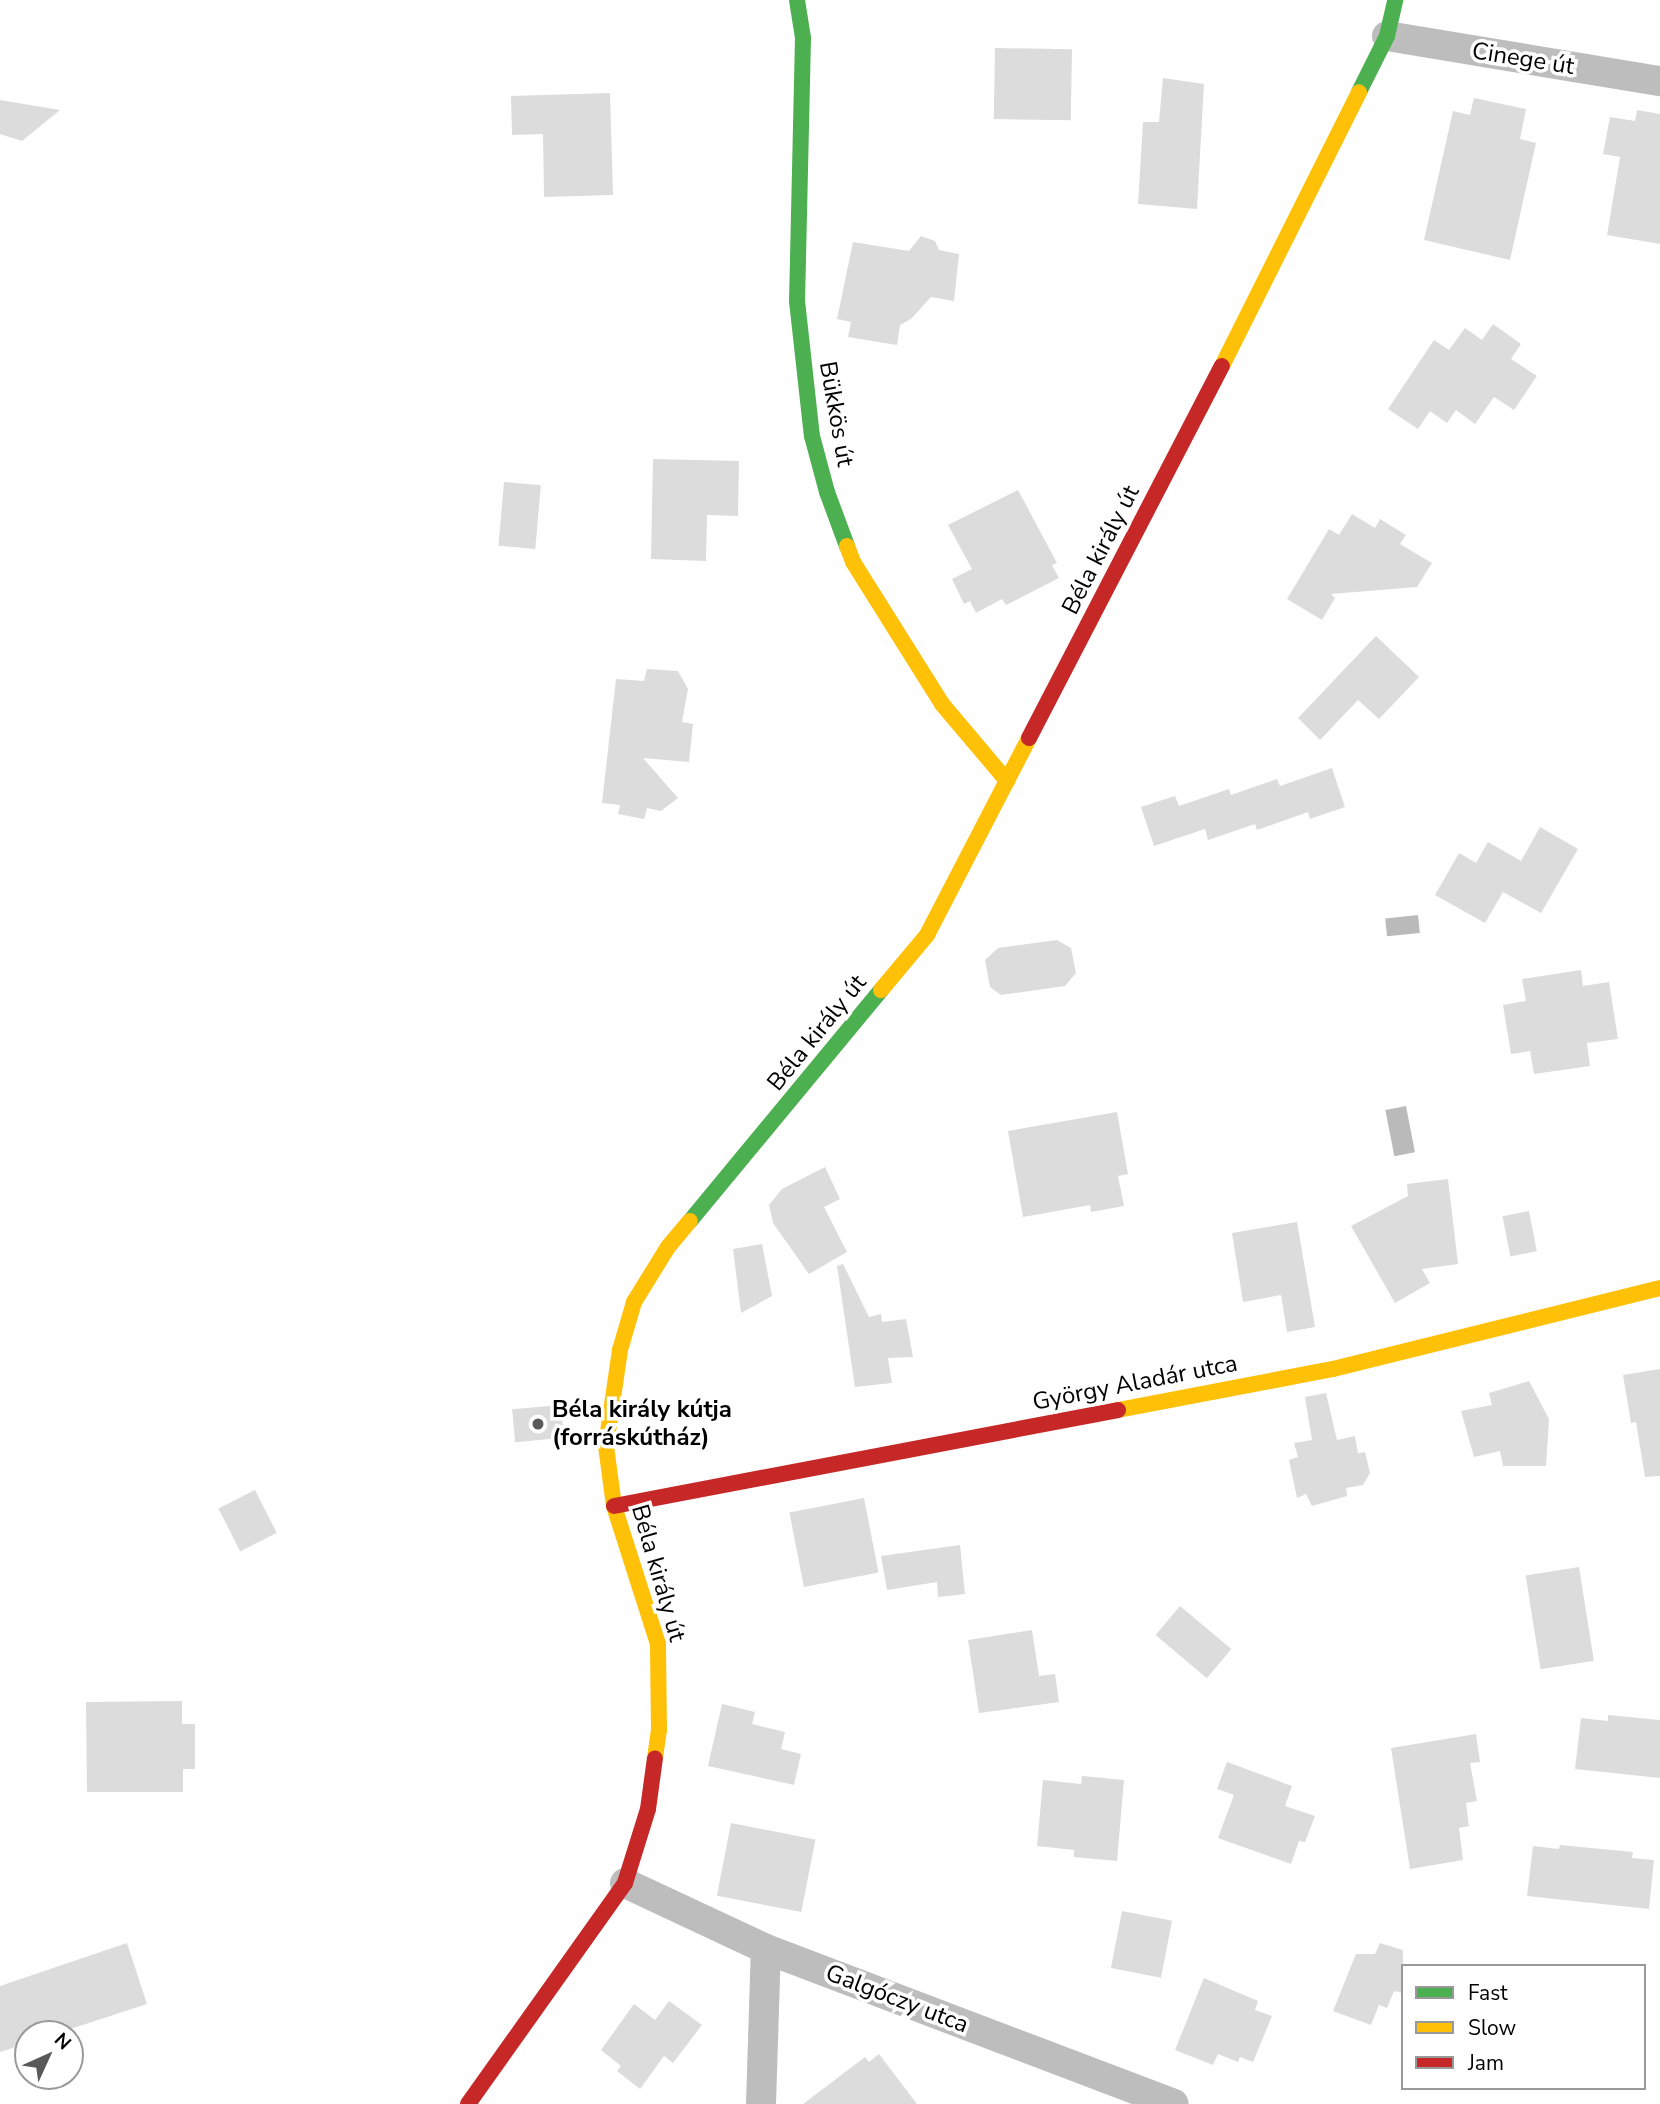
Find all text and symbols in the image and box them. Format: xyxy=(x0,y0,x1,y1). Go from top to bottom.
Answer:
street label: Cinege út xyxy=(1470,37,1576,81)
street label: Bükkös út xyxy=(813,359,859,469)
street label: Béla király út xyxy=(1056,481,1146,619)
street label: Béla király út xyxy=(761,969,873,1097)
street label: György Aladár utca xyxy=(1030,1349,1240,1417)
place label: Béla király kútja (forráskútház) xyxy=(552,1396,732,1452)
marker: Béla király kútja (forráskútház) xyxy=(530,1416,546,1432)
street label: Béla király út xyxy=(625,1501,691,1645)
street label: Galgóczy utca xyxy=(822,1959,972,2039)
legend xyxy=(1401,1964,1646,2090)
text: Fast xyxy=(1468,1979,1508,2007)
text: Slow xyxy=(1468,2014,1516,2042)
north arrow xyxy=(14,2020,84,2090)
text: N xyxy=(48,2027,77,2056)
text: Jam xyxy=(1468,2049,1504,2077)

